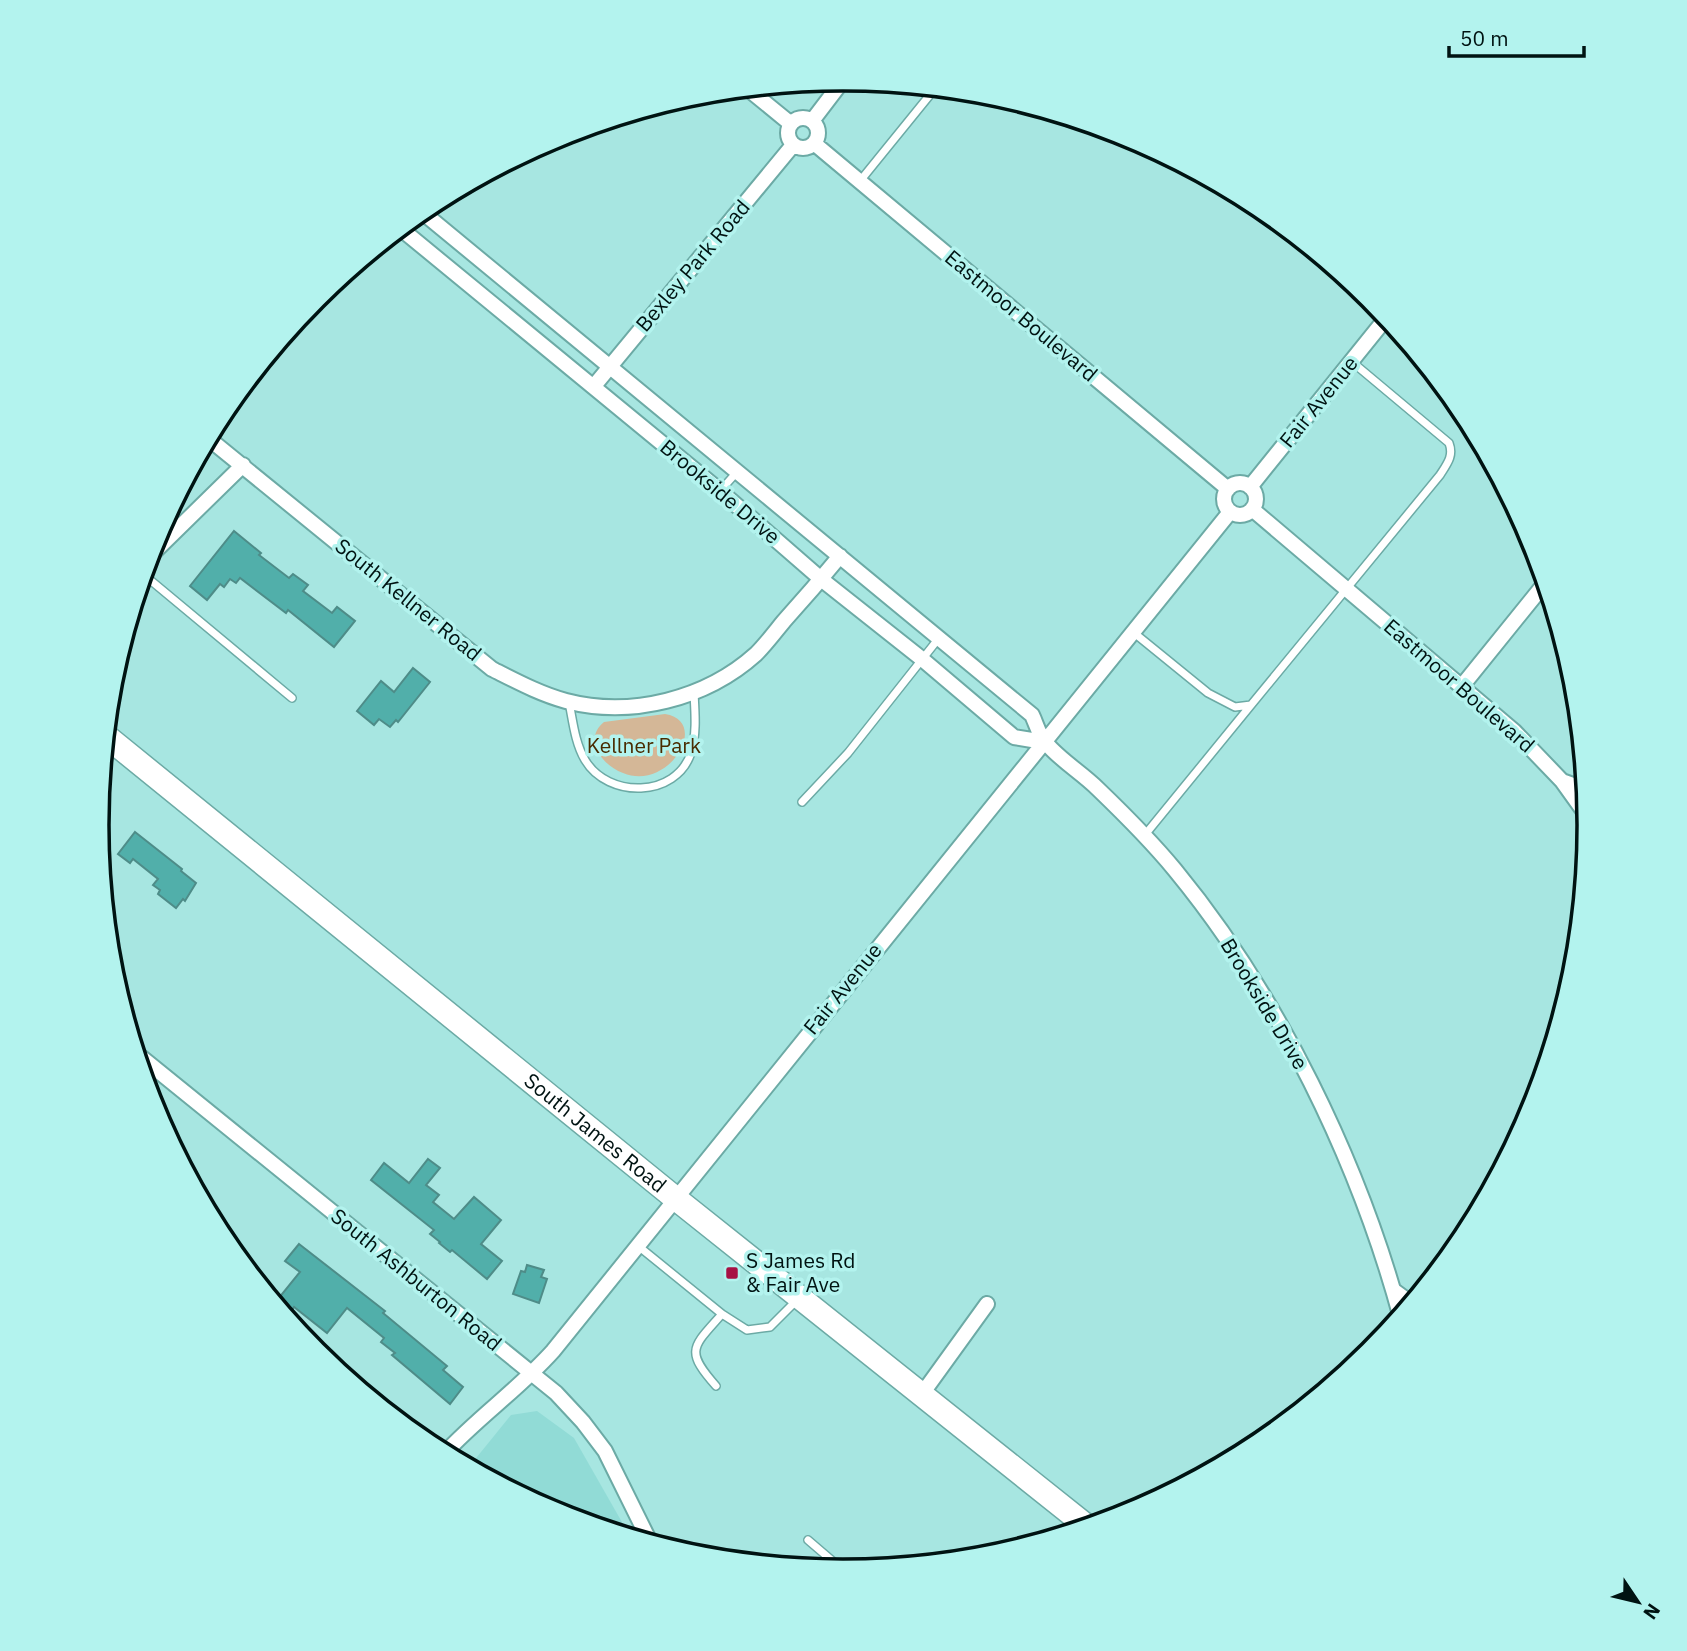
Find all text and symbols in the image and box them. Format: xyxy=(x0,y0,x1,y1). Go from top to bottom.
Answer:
scale bar xyxy=(1449,14,1584,58)
text: 50 m xyxy=(1460,24,1509,52)
street label: Bexley Park Road xyxy=(629,194,756,337)
street label: Eastmoor Boulevard xyxy=(939,243,1104,387)
street label: Fair Avenue xyxy=(1273,350,1364,453)
street label: Brookside Drive xyxy=(655,433,787,550)
street label: South Kellner Road xyxy=(330,532,487,667)
street label: Eastmoor Boulevard xyxy=(1378,612,1541,758)
park label: Kellner Park xyxy=(587,731,701,759)
street label: Brookside Drive xyxy=(1215,933,1315,1074)
street label: Fair Avenue xyxy=(797,937,888,1040)
street label: South James Road xyxy=(519,1066,673,1199)
street label: South Ashburton Road xyxy=(325,1202,508,1357)
place label: S James Rd & Fair Ave xyxy=(746,1246,855,1298)
marker: S James Rd & Fair Ave xyxy=(724,1265,740,1281)
north arrow xyxy=(1603,1567,1673,1637)
text: N xyxy=(1638,1599,1666,1624)

